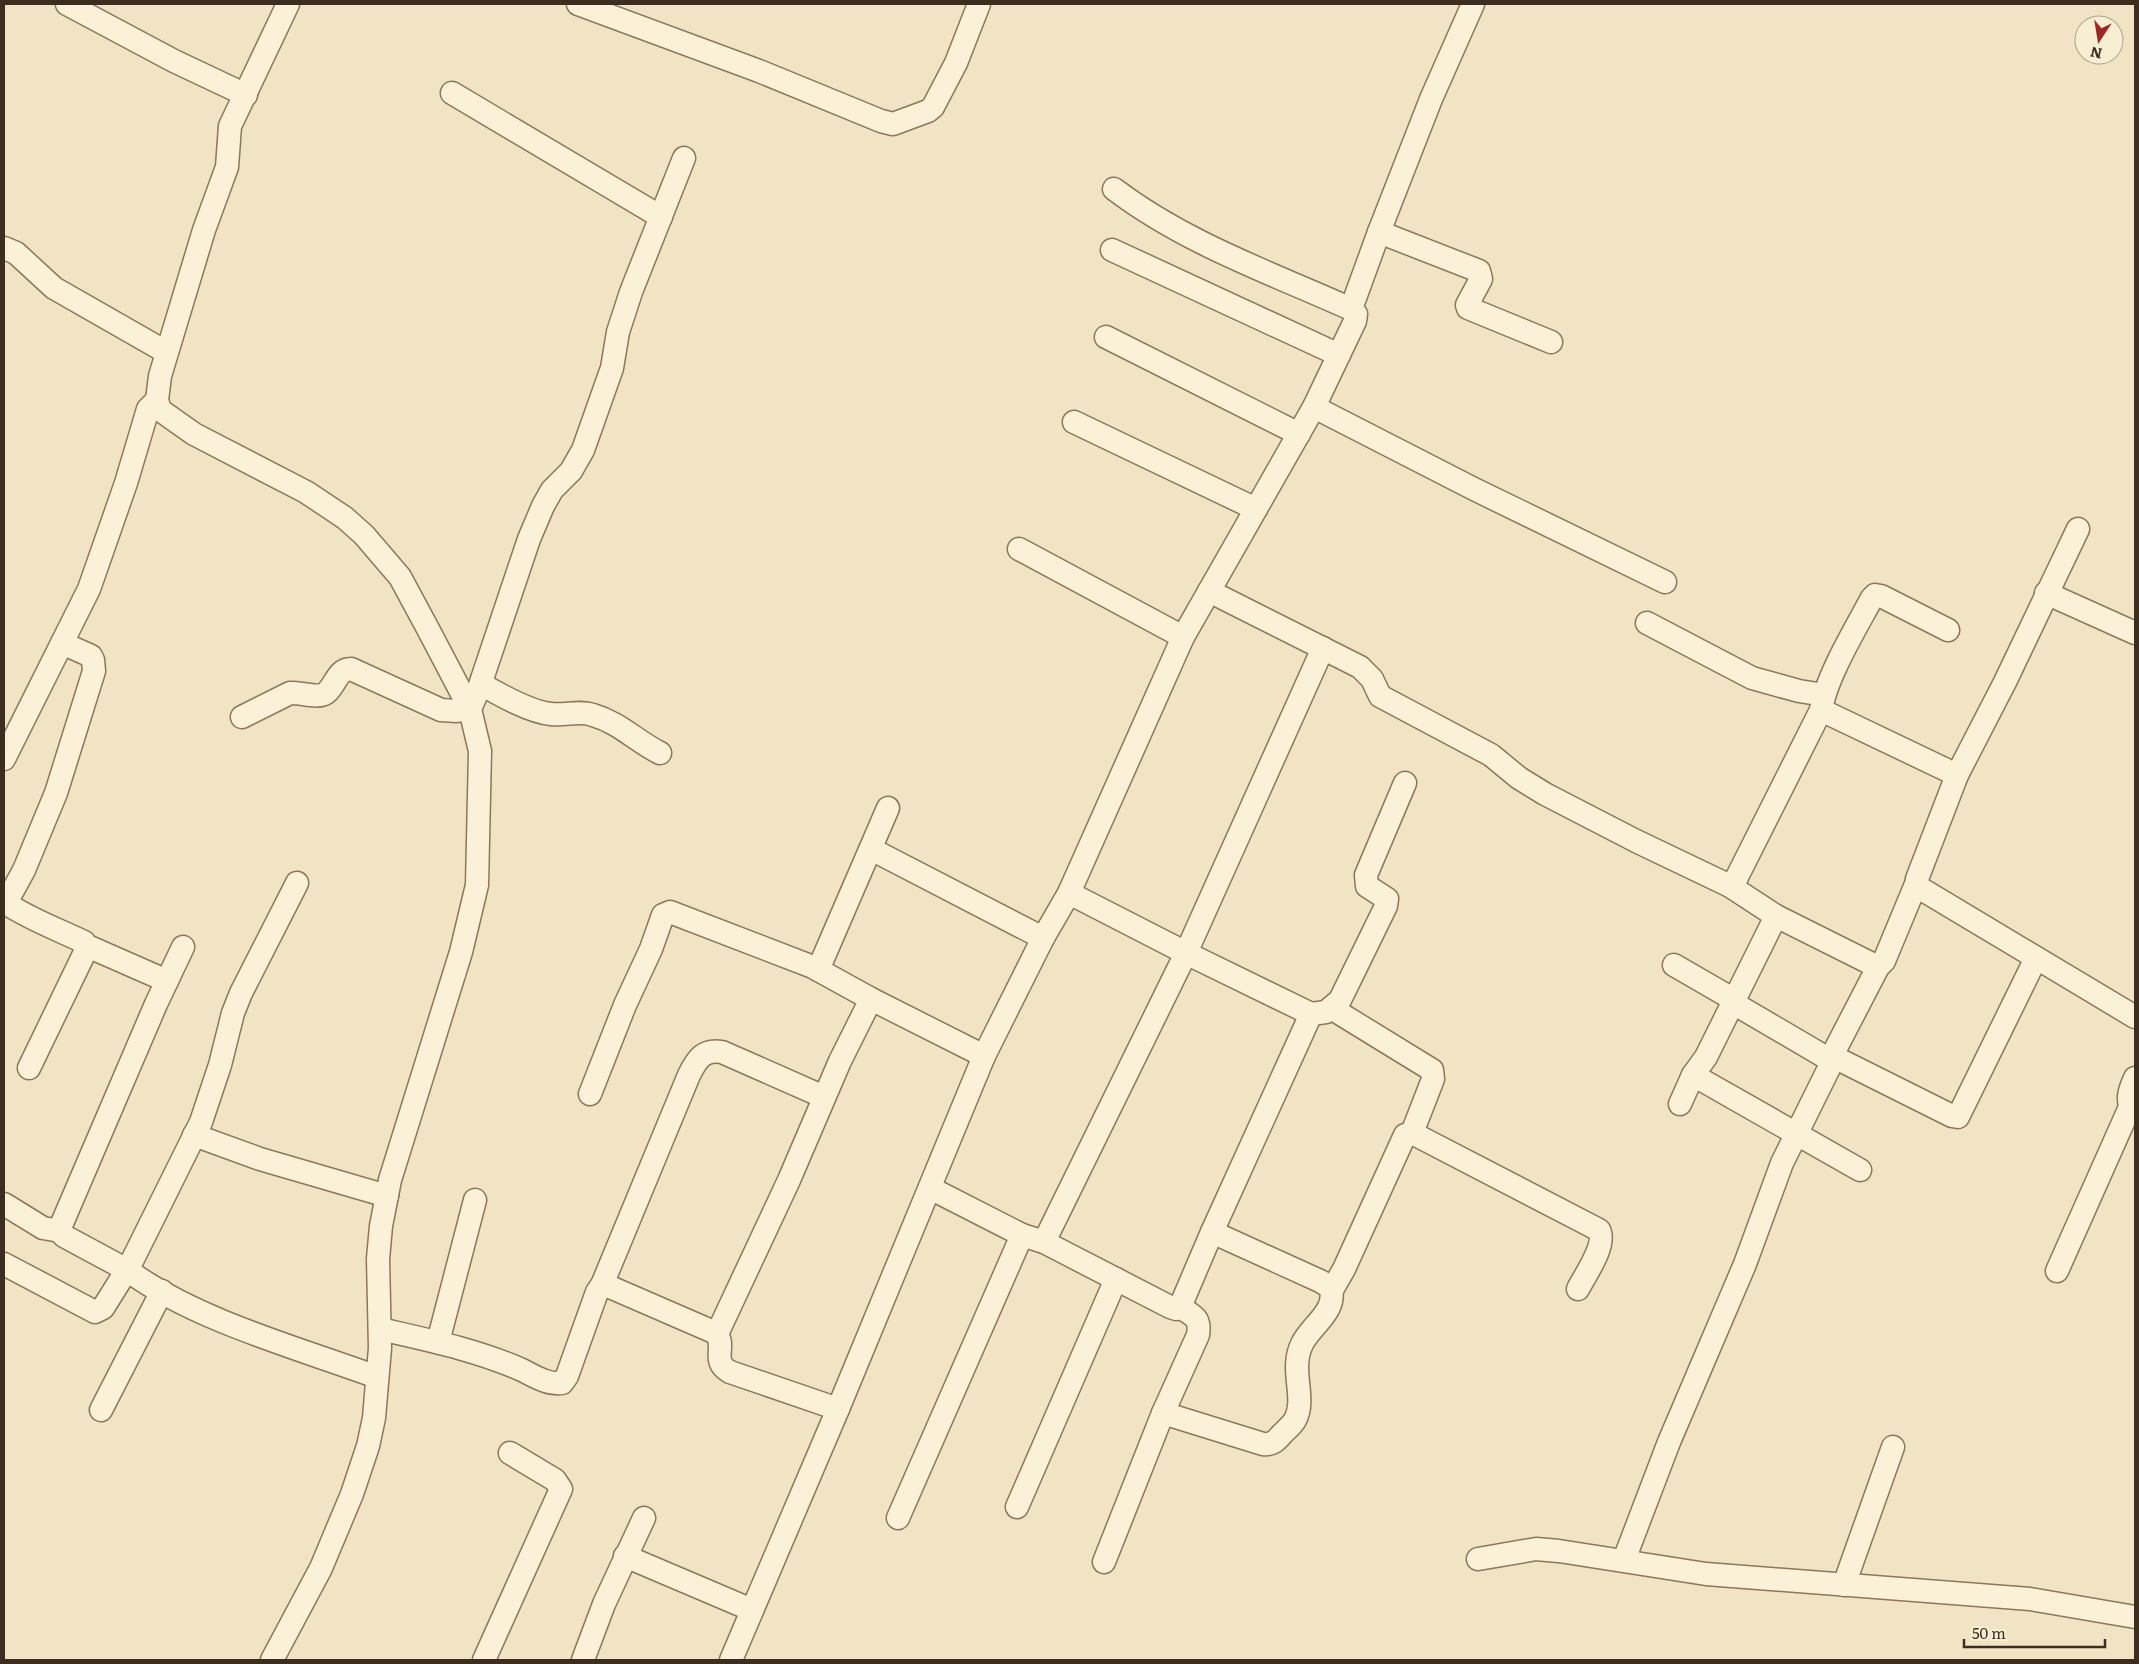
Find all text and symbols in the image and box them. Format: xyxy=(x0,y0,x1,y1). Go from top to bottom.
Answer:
north arrow xyxy=(2074,15,2124,65)
text: N xyxy=(2088,43,2104,65)
scale bar xyxy=(1964,1616,2105,1648)
text: 50 m xyxy=(1972,1621,2006,1644)

